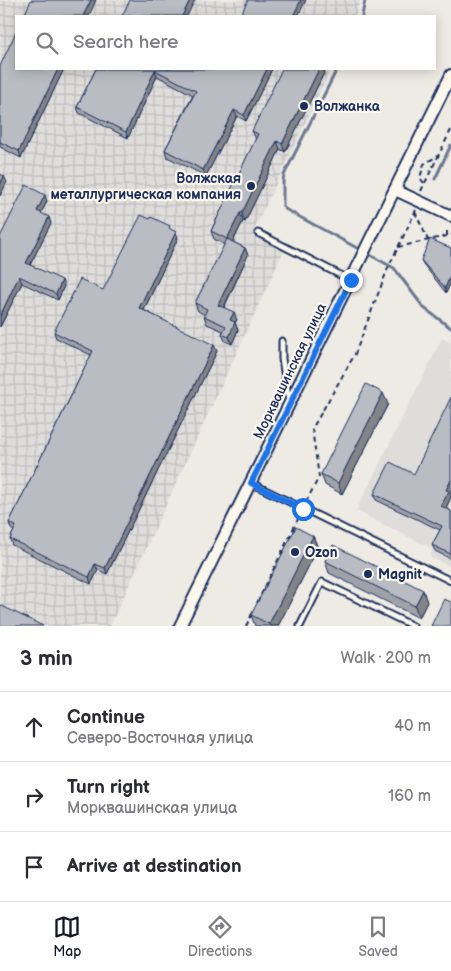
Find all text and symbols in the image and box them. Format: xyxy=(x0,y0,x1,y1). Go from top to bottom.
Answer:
search box xyxy=(15,15,436,70)
icon: search xyxy=(33,29,61,57)
text: Search here xyxy=(73,31,178,54)
place label: Волжанка xyxy=(314,98,381,115)
marker: Волжанка xyxy=(298,100,310,112)
place label: Волжская металлургическая компания xyxy=(50,170,241,203)
marker: Волжская металлургическая компания xyxy=(245,180,257,192)
route end xyxy=(340,269,363,292)
street label: Морквашинская улица xyxy=(250,300,331,442)
route start xyxy=(292,498,315,521)
place label: Ozon xyxy=(305,544,338,561)
marker: Ozon xyxy=(289,546,301,558)
place label: Magnit xyxy=(378,566,422,583)
marker: Magnit xyxy=(362,568,374,580)
text: 3 min xyxy=(20,646,73,671)
text: Walk · 200 m xyxy=(341,649,431,668)
text: Continue xyxy=(67,706,145,729)
icon: ahead xyxy=(20,713,48,741)
text: 40 m xyxy=(394,717,431,736)
text: Северо-Восточная улица xyxy=(67,729,253,748)
text: Turn right xyxy=(67,776,150,799)
icon: right xyxy=(20,783,48,811)
text: 160 m xyxy=(388,787,431,806)
text: Морквашинская улица xyxy=(67,799,237,818)
icon: arrive xyxy=(20,853,48,881)
text: Arrive at destination xyxy=(67,855,242,878)
tab: Map xyxy=(53,913,81,960)
tab: Directions xyxy=(188,913,252,960)
tab: Saved xyxy=(358,913,398,960)

